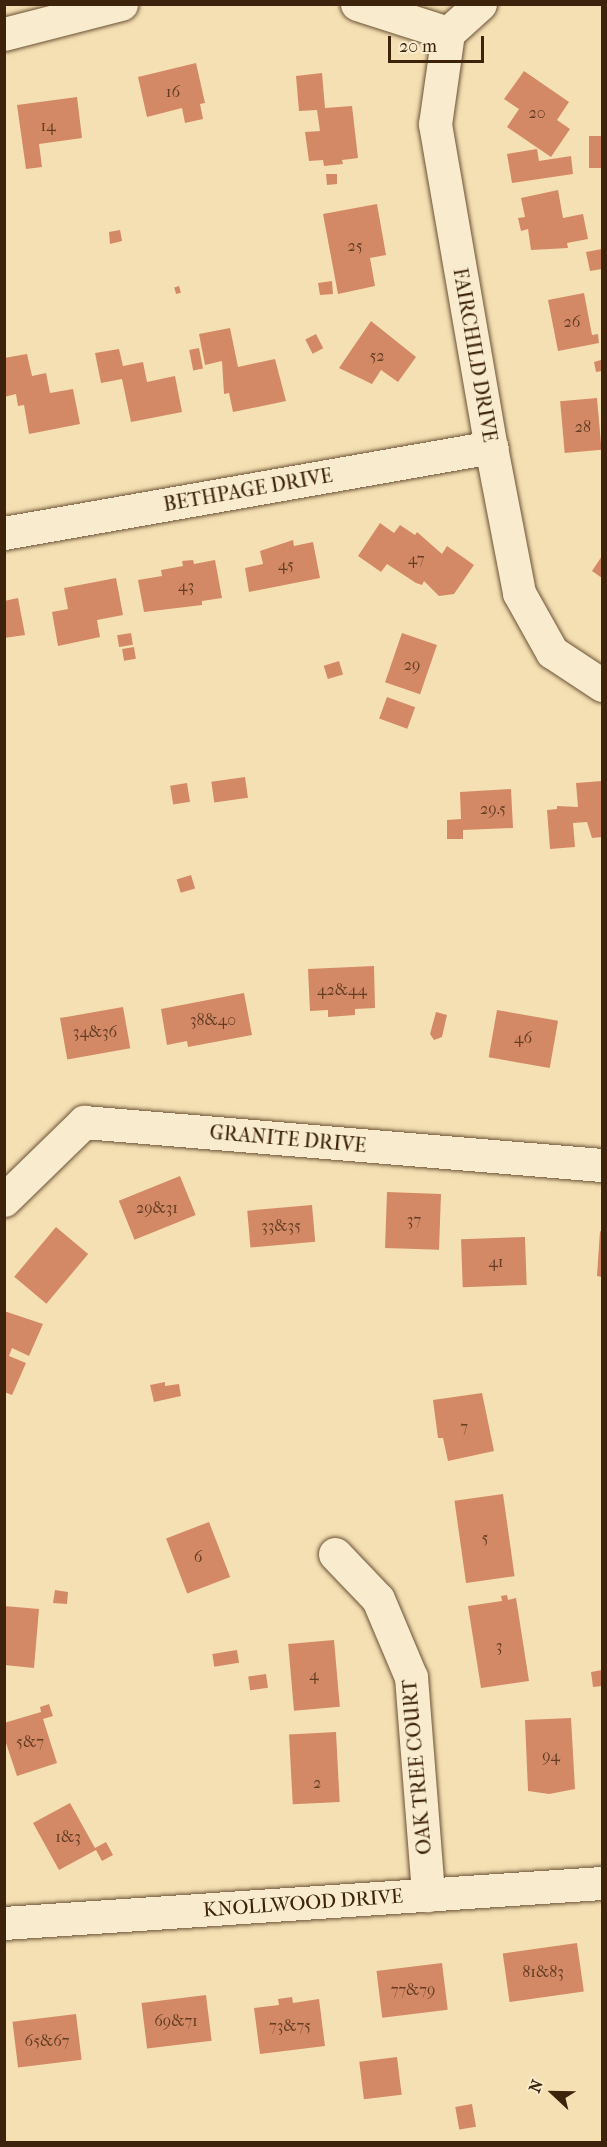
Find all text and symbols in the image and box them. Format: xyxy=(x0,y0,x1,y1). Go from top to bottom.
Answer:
scale bar xyxy=(391,24,487,62)
text: 20 m xyxy=(399,36,437,57)
house number: 16 xyxy=(166,82,180,102)
house number: 20 xyxy=(528,103,546,123)
house number: 14 xyxy=(40,116,56,136)
house number: 25 xyxy=(347,236,363,256)
street label: FAIRCHILD DRIVE xyxy=(448,266,502,444)
house number: 26 xyxy=(564,312,580,332)
house number: 52 xyxy=(369,346,385,366)
house number: 28 xyxy=(575,417,591,437)
street label: BETHPAGE DRIVE xyxy=(161,463,335,517)
house number: 47 xyxy=(408,549,424,569)
house number: 45 xyxy=(278,555,294,575)
house number: 43 xyxy=(178,576,194,596)
house number: 29 xyxy=(404,655,420,675)
house number: 29.5 xyxy=(480,799,506,819)
house number: 42&44 xyxy=(317,980,367,1000)
house number: 38&40 xyxy=(190,1010,236,1030)
house number: 34&36 xyxy=(73,1022,117,1042)
house number: 46 xyxy=(514,1028,532,1048)
street label: GRANITE DRIVE xyxy=(209,1120,367,1158)
house number: 29&31 xyxy=(136,1198,178,1218)
house number: 37 xyxy=(407,1210,421,1230)
house number: 33&35 xyxy=(261,1216,301,1236)
house number: 41 xyxy=(488,1252,504,1272)
house number: 7 xyxy=(460,1417,468,1437)
house number: 5 xyxy=(482,1528,488,1548)
house number: 6 xyxy=(194,1547,202,1567)
house number: 3 xyxy=(496,1636,502,1656)
house number: 4 xyxy=(309,1665,319,1685)
street label: OAK TREE COURT xyxy=(397,1678,437,1856)
house number: 5&7 xyxy=(16,1732,44,1752)
house number: 94 xyxy=(542,1746,560,1766)
house number: 2 xyxy=(313,1773,321,1793)
house number: 1&3 xyxy=(55,1827,81,1847)
street label: KNOLLWOOD DRIVE xyxy=(202,1884,404,1922)
house number: 81&83 xyxy=(522,1962,564,1982)
house number: 77&79 xyxy=(391,1980,435,2000)
house number: 69&71 xyxy=(154,2011,198,2031)
house number: 73&75 xyxy=(269,2016,311,2036)
house number: 65&67 xyxy=(25,2031,69,2051)
north arrow xyxy=(523,2063,583,2123)
text: N xyxy=(525,2077,547,2095)

